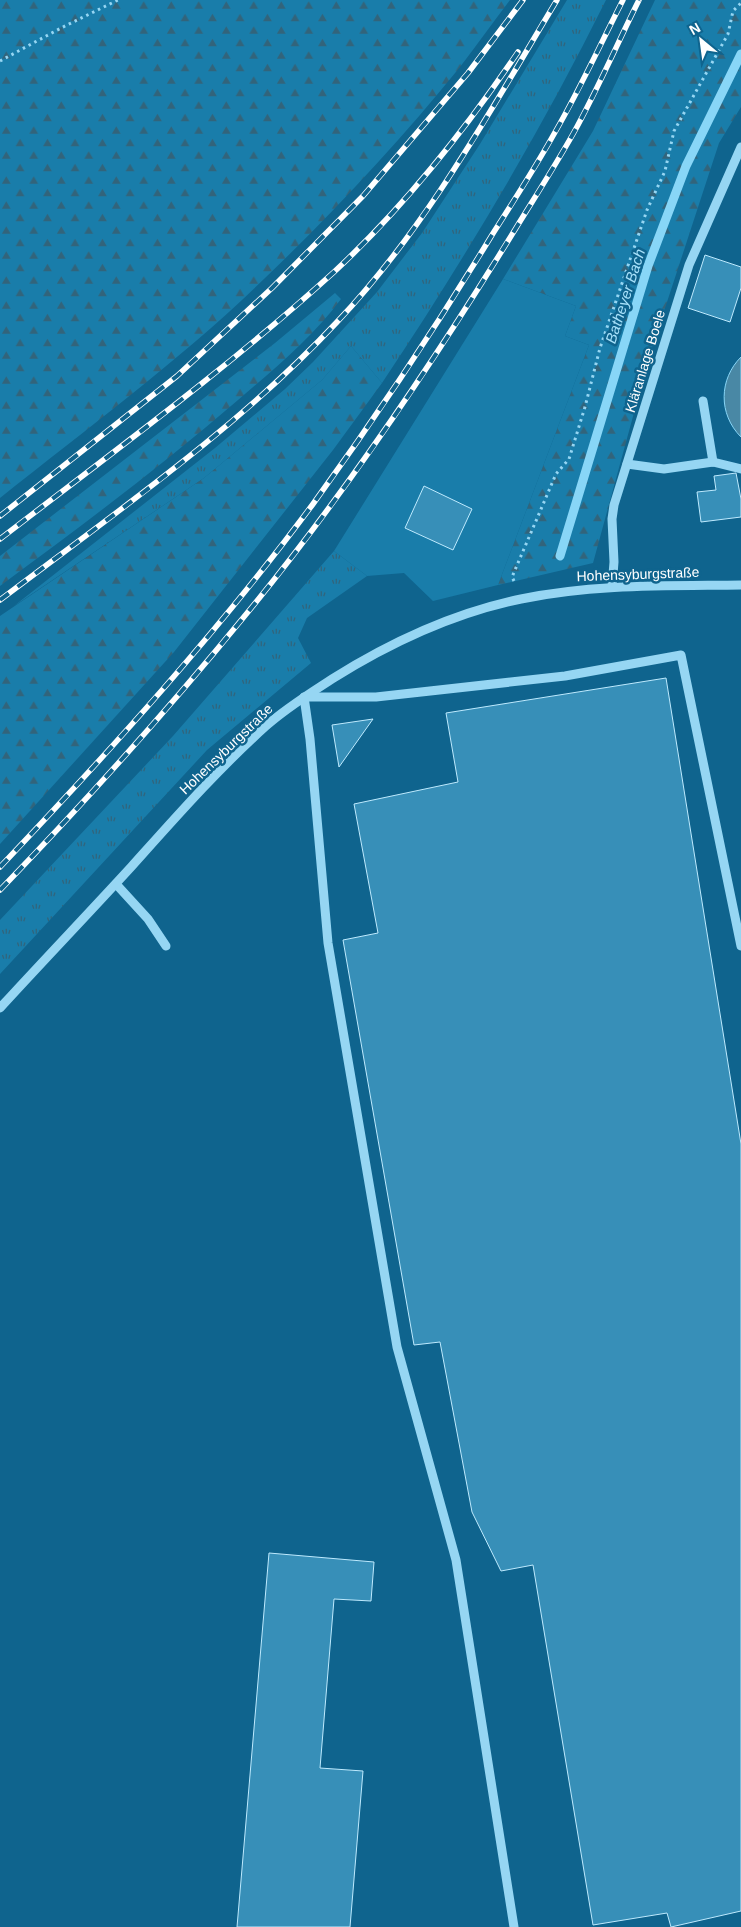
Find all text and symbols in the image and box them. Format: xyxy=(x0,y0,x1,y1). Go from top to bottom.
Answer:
north arrow xyxy=(676,15,726,65)
text: N xyxy=(686,19,703,38)
water label: Batheyer Bach xyxy=(602,247,648,345)
street label: Kläranlage Boele xyxy=(622,307,668,414)
street label: Hohensyburgstraße xyxy=(576,564,700,584)
street label: Hohensyburgstraße xyxy=(176,700,276,797)

